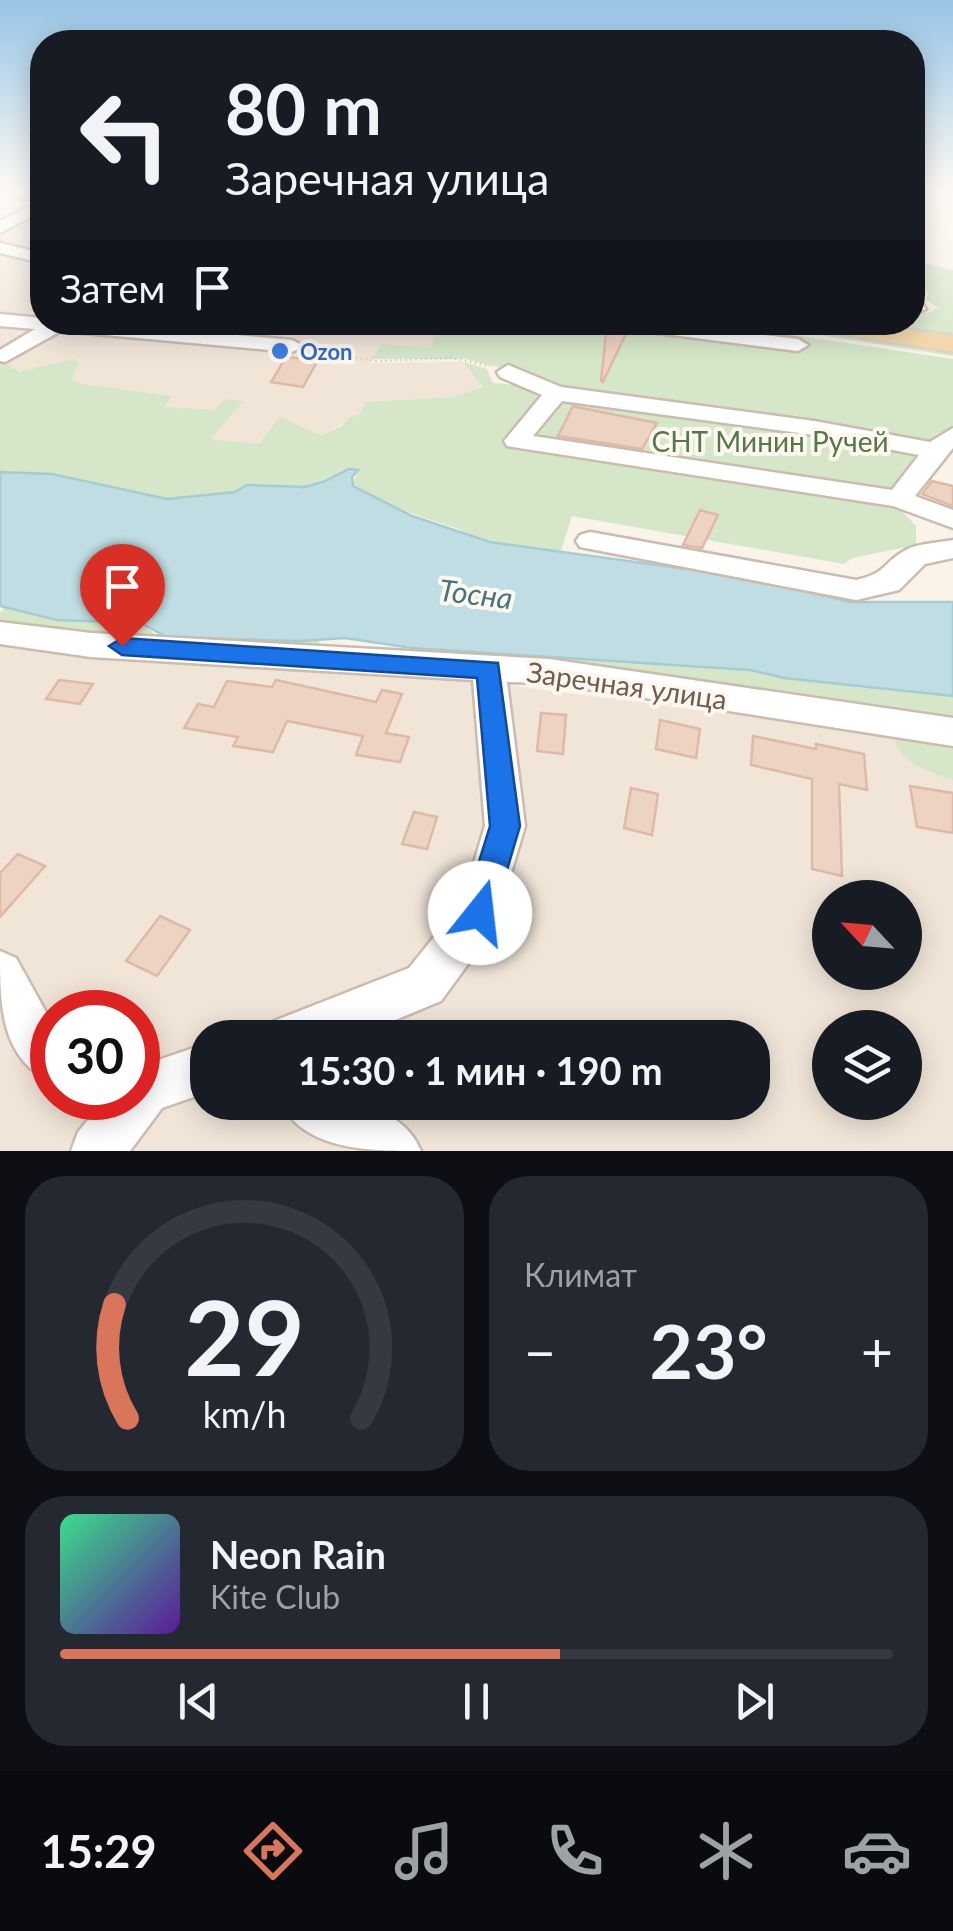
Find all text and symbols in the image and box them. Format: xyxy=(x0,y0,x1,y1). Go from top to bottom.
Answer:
text: 80 m xyxy=(225,66,382,150)
icon: left xyxy=(60,70,190,200)
text: Заречная улица xyxy=(225,151,549,205)
icon: arrive xyxy=(185,260,240,315)
text: Затем xyxy=(60,265,165,311)
place label: Ozon xyxy=(300,338,353,365)
marker: Ozon xyxy=(269,340,291,362)
park label: СНТ Минин Ручей xyxy=(651,424,889,458)
pin xyxy=(80,544,165,647)
icon: arrive xyxy=(95,559,150,614)
water label: Тосна xyxy=(437,571,515,615)
street label: Заречная улица xyxy=(525,654,729,716)
position arrow xyxy=(428,861,532,965)
north arrow xyxy=(812,880,922,990)
map controls xyxy=(812,880,922,1120)
speed limit sign: 30 xyxy=(30,990,160,1120)
button: layers xyxy=(812,1010,922,1120)
text: 15:30 · 1 мин · 190 m xyxy=(297,1047,663,1093)
text: Климат xyxy=(524,1255,637,1294)
text: 29 xyxy=(184,1273,305,1398)
text: 23° xyxy=(649,1305,768,1395)
text: − xyxy=(524,1318,556,1384)
text: + xyxy=(861,1318,893,1384)
text: km/h xyxy=(203,1393,286,1436)
text: Neon Rain xyxy=(210,1531,386,1577)
text: Kite Club xyxy=(210,1577,340,1616)
icon: previous xyxy=(171,1674,226,1729)
icon: pause xyxy=(449,1674,504,1729)
icon: next xyxy=(727,1674,782,1729)
icon: directions xyxy=(238,1816,308,1886)
icon: music xyxy=(389,1816,459,1886)
icon: phone xyxy=(540,1816,610,1886)
icon: climate xyxy=(691,1816,761,1886)
icon: car xyxy=(842,1816,912,1886)
text: 15:29 xyxy=(41,1824,157,1878)

